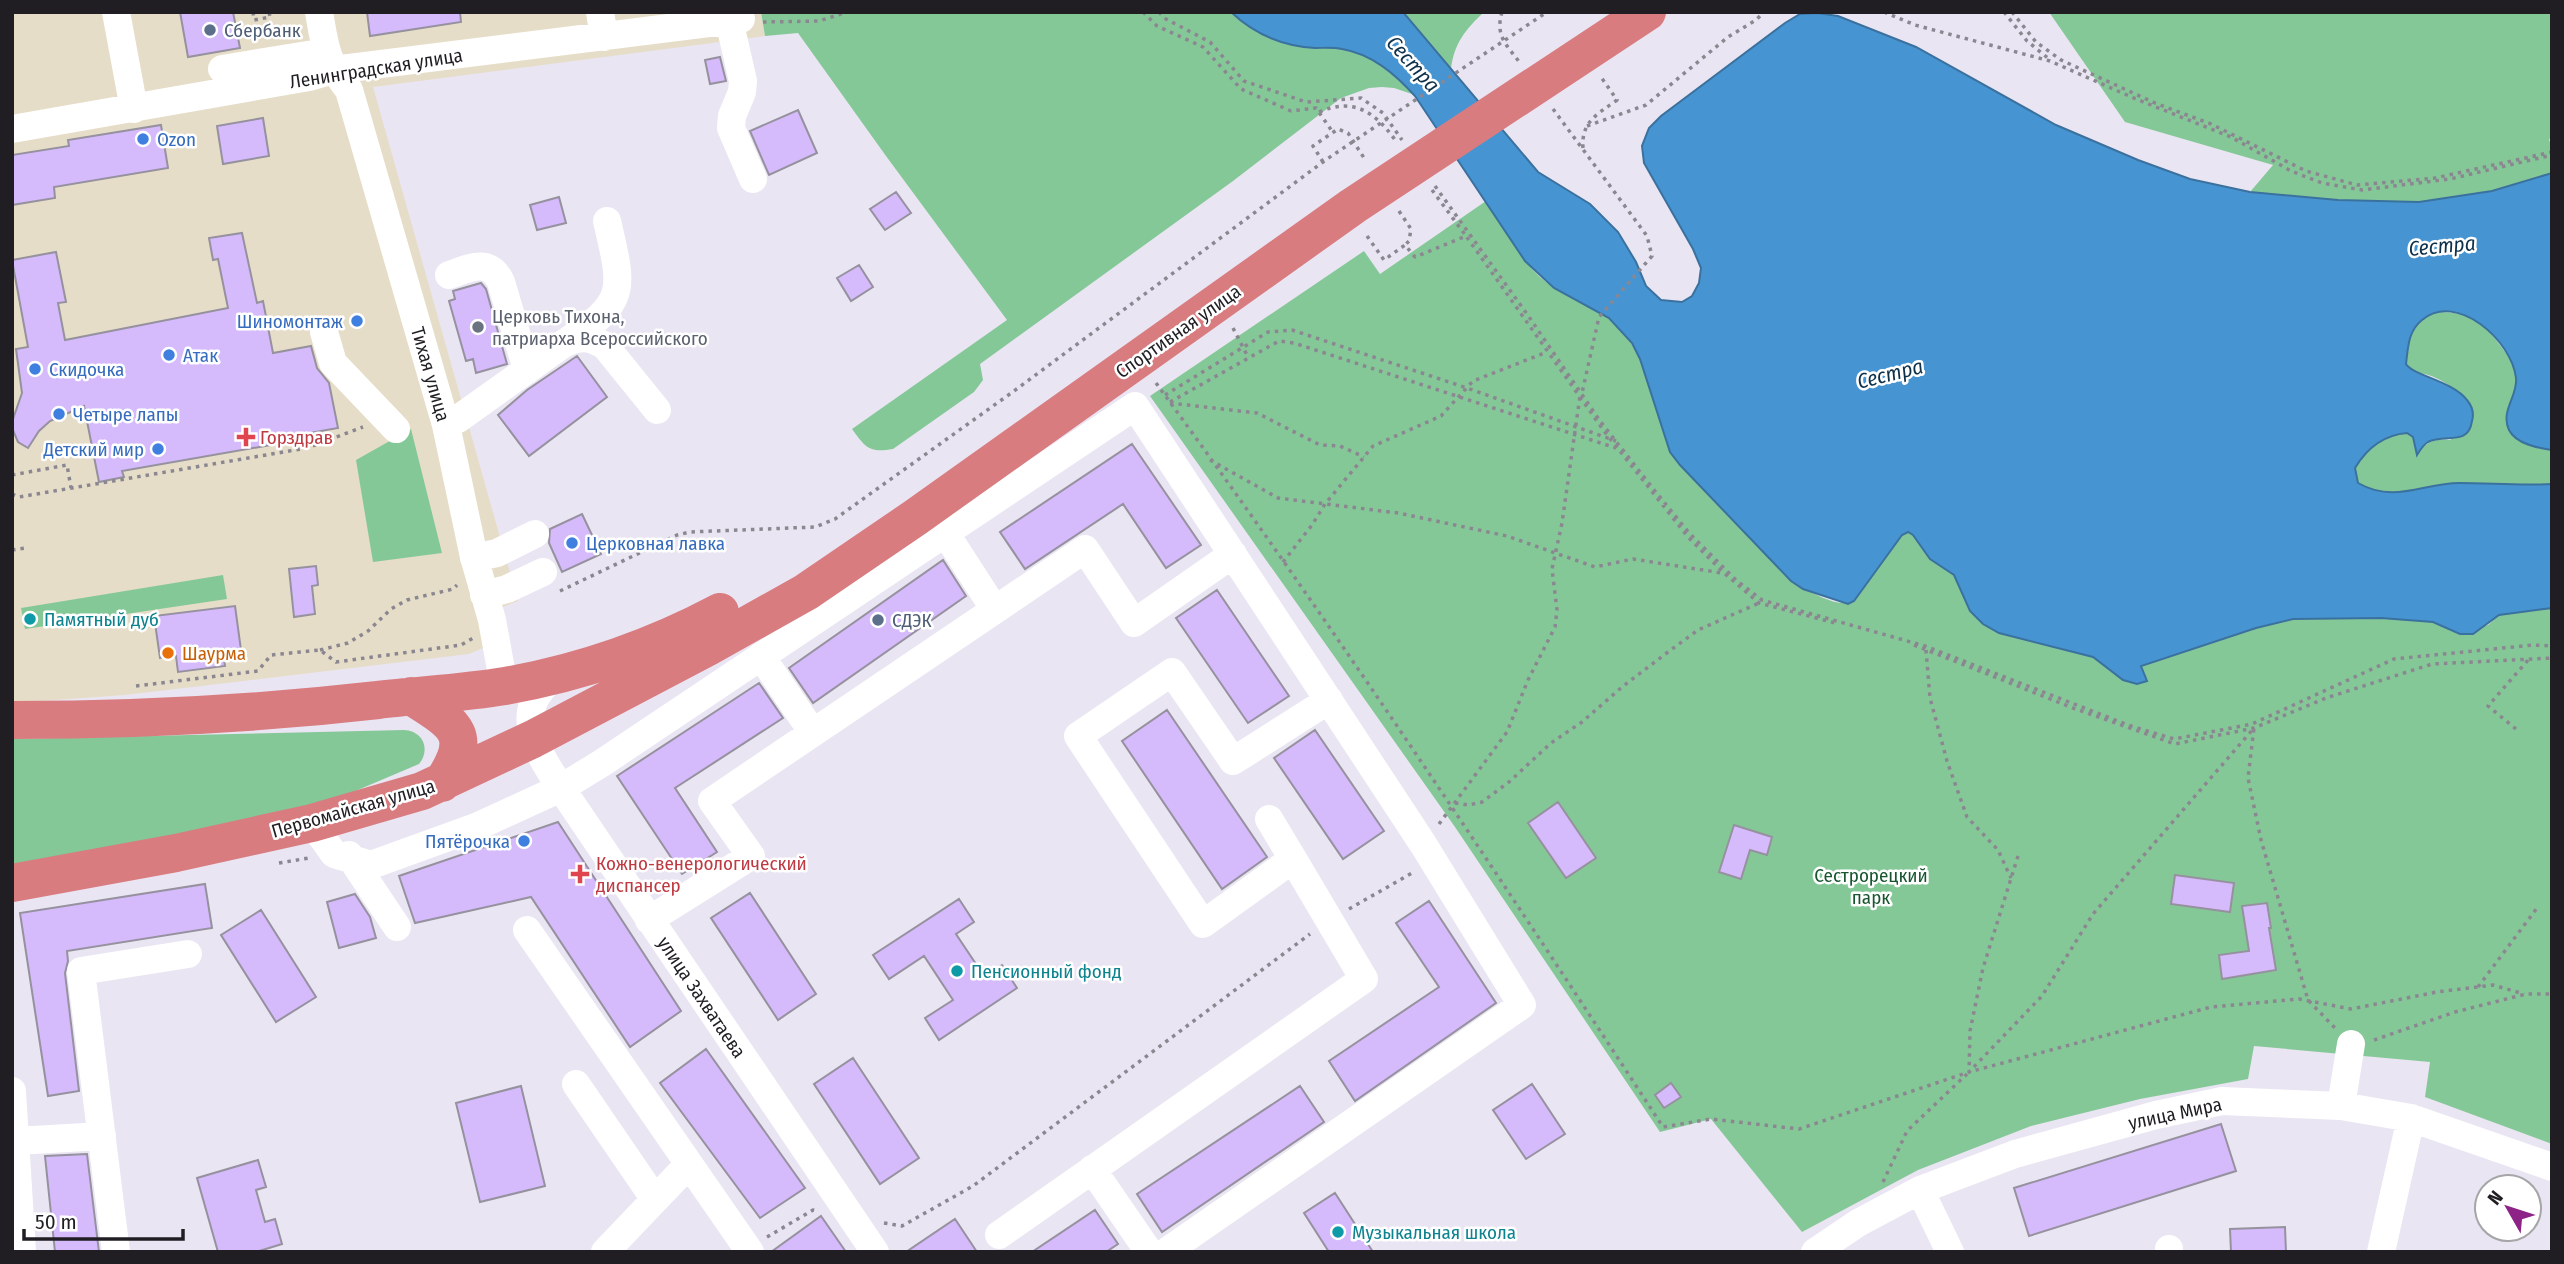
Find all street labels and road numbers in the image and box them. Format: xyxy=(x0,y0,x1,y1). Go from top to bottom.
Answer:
street label: Ленинградская улица xyxy=(288,43,464,94)
street label: Спортивная улица xyxy=(1111,280,1245,383)
street label: Тихая улица xyxy=(406,324,455,424)
street label: Первомайская улица xyxy=(269,774,438,843)
street label: улица Захватаева xyxy=(653,932,751,1062)
street label: улица Мира xyxy=(2126,1092,2224,1135)

